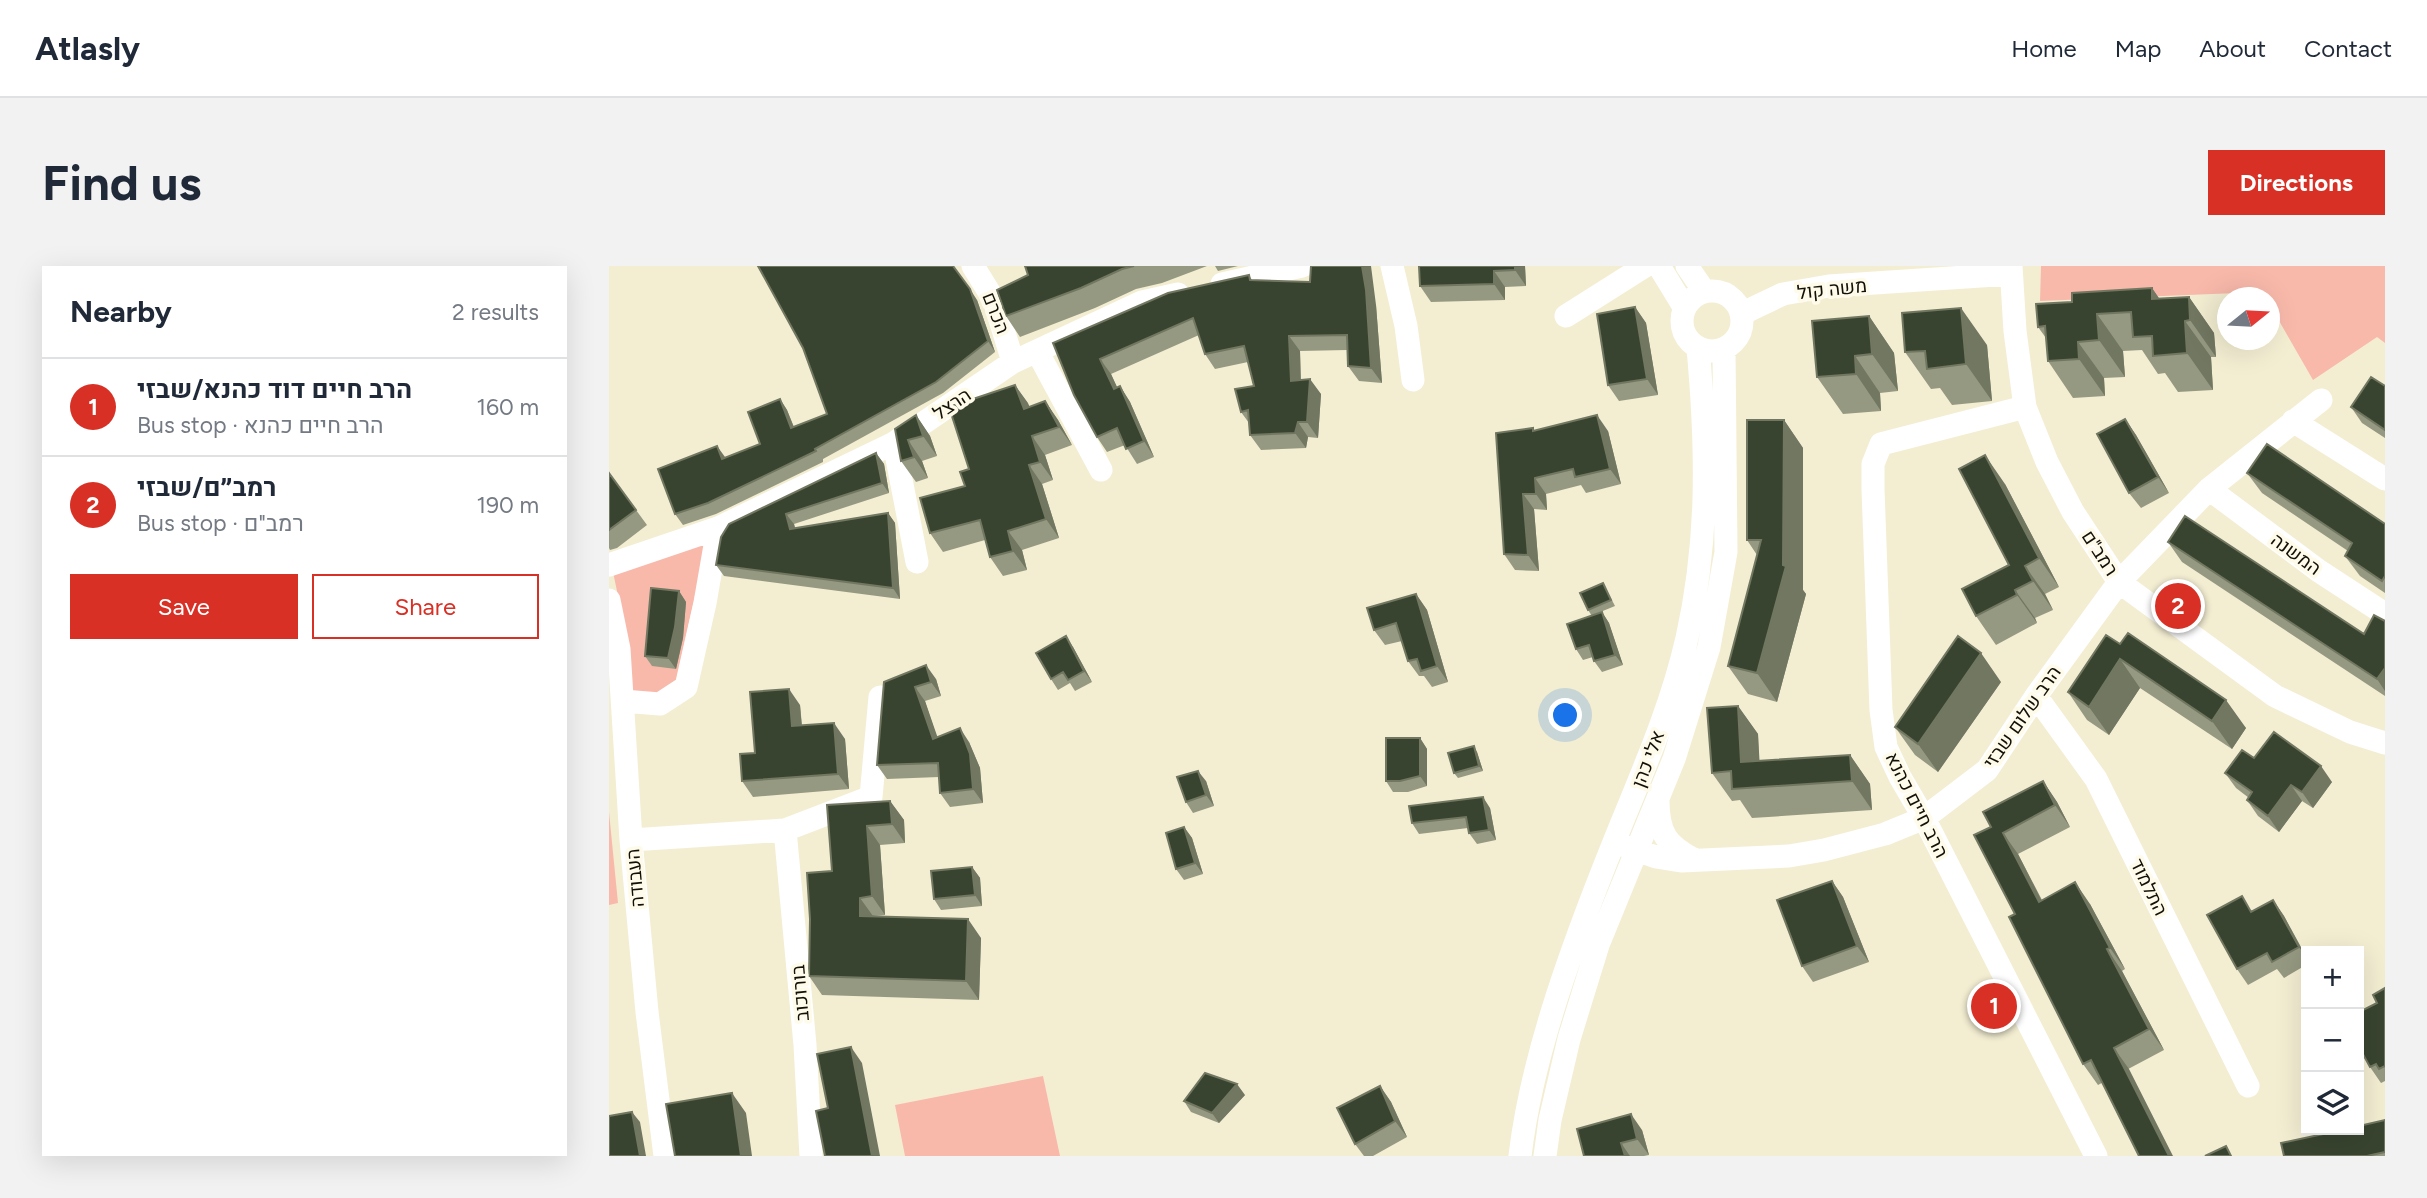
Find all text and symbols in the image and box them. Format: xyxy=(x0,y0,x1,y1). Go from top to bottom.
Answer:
text: Atlasly xyxy=(35,29,140,68)
text: Home xyxy=(2011,34,2077,63)
text: Map xyxy=(2115,34,2161,63)
text: About xyxy=(2199,34,2266,63)
text: Contact xyxy=(2304,34,2392,63)
button: Directions xyxy=(2208,150,2385,215)
text: Find us xyxy=(42,153,201,212)
street label: משה קול xyxy=(1796,274,1868,304)
north arrow xyxy=(2217,287,2280,350)
street label: הכרם xyxy=(977,289,1015,337)
text: Nearby xyxy=(70,293,172,330)
text: 2 results xyxy=(452,298,539,326)
text: הרב חיים דוד כהנא/שבזי xyxy=(137,373,412,405)
street label: הרצל xyxy=(929,383,975,425)
text: 1 xyxy=(88,393,98,421)
text: 160 m xyxy=(476,393,539,421)
text: Bus stop · הרב חיים כהנא xyxy=(137,411,384,439)
text: רמב״ם/שבזי xyxy=(137,471,276,503)
text: 2 xyxy=(86,491,100,519)
text: 190 m xyxy=(476,491,539,519)
text: Bus stop · רמב"ם xyxy=(137,509,304,537)
street label: רמב"ם xyxy=(2077,526,2123,580)
street label: המשנה xyxy=(2266,528,2326,580)
button: Save xyxy=(70,574,298,639)
button: Share xyxy=(312,574,539,639)
pin: 2 xyxy=(2155,580,2201,632)
street label: הרב שלום שבזי xyxy=(1978,661,2066,773)
your location xyxy=(1548,698,1582,732)
street label: אלי כהן xyxy=(1627,727,1669,791)
street label: הרב חיים כהנא xyxy=(1881,748,1953,862)
street label: העבודה xyxy=(621,848,649,908)
street label: התלמוד xyxy=(2125,855,2173,919)
map controls xyxy=(2301,946,2364,1135)
button: + xyxy=(2301,946,2364,1009)
street label: בורוכוב xyxy=(786,964,814,1022)
pin: 1 xyxy=(1971,980,2017,1032)
button: − xyxy=(2301,1009,2364,1072)
button: layers xyxy=(2301,1072,2364,1135)

